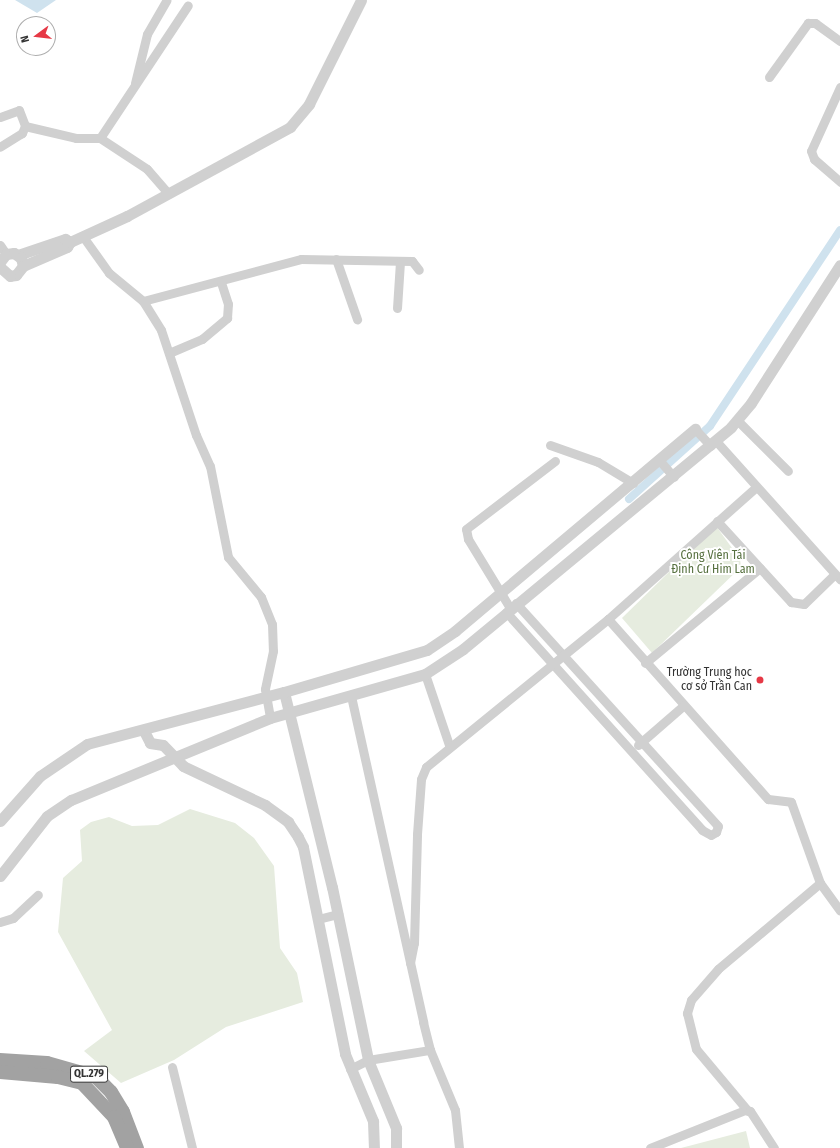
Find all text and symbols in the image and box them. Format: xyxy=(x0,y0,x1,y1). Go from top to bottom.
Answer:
north arrow xyxy=(16,16,56,56)
text: N xyxy=(18,34,32,44)
park label: Công Viên Tái Định Cư Him Lam xyxy=(671,549,755,577)
place label: Trường Trung học cơ sở Trần Can xyxy=(667,666,752,694)
marker: Trường Trung học cơ sở Trần Can xyxy=(755,675,765,685)
road number: QL.279 xyxy=(70,1065,108,1083)

